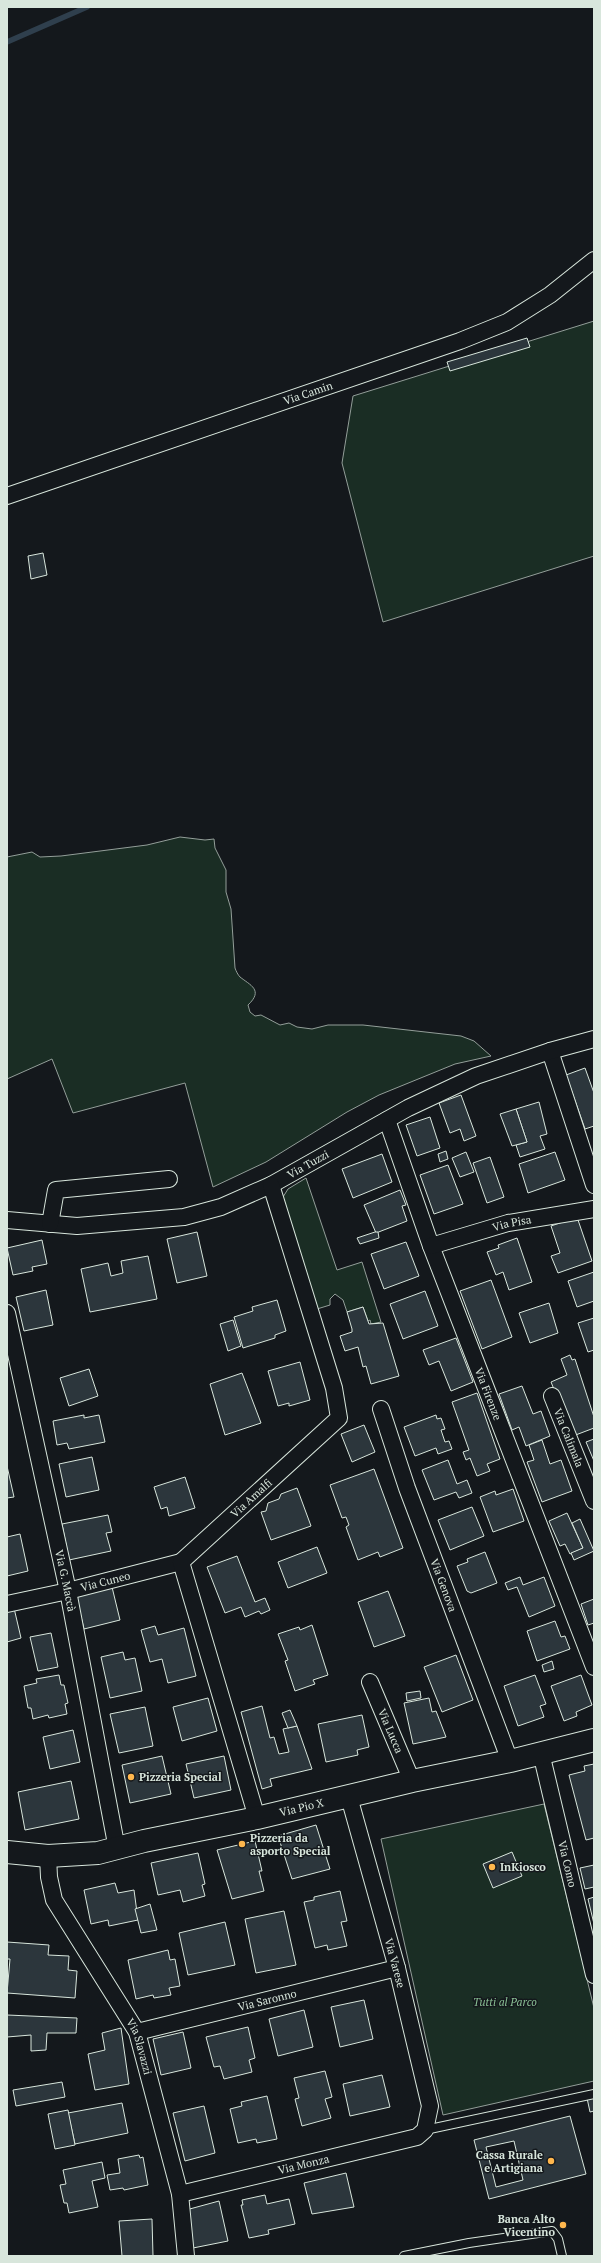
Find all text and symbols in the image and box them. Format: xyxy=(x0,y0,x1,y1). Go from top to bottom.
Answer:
street label: Via Camin xyxy=(281,378,335,408)
street label: Via Tuzzi xyxy=(285,1147,331,1182)
street label: Via Pisa xyxy=(491,1212,533,1234)
street label: Via Firenze xyxy=(472,1365,505,1423)
street label: Via Calimala xyxy=(551,1406,587,1470)
street label: Via Amalfi xyxy=(227,1475,275,1521)
street label: Via G. Maccà xyxy=(52,1548,79,1613)
street label: Via Genova xyxy=(427,1557,460,1614)
street label: Via Cuneo xyxy=(79,1568,132,1594)
street label: Via Lucca xyxy=(375,1706,407,1756)
place label: Pizzeria Special xyxy=(139,1770,222,1784)
marker: Pizzeria Special xyxy=(126,1772,136,1782)
street label: Via Pio X xyxy=(278,1795,326,1819)
place label: Pizzeria da asporto Special xyxy=(250,1831,331,1858)
marker: Pizzeria da asporto Special xyxy=(237,1839,247,1849)
street label: Via Como xyxy=(555,1839,580,1889)
place label: InKiosco xyxy=(500,1860,546,1874)
marker: InKiosco xyxy=(487,1862,497,1872)
street label: Via Varese xyxy=(382,1937,408,1990)
street label: Via Saronno xyxy=(236,1986,298,2014)
park label: Tutti al Parco xyxy=(473,1995,537,2009)
street label: Via Slavazzi xyxy=(123,2016,155,2076)
place label: Cassa Rurale e Artigiana xyxy=(476,2148,543,2175)
street label: Via Monza xyxy=(276,2151,331,2177)
marker: Cassa Rurale e Artigiana xyxy=(546,2156,556,2166)
place label: Banca Alto Vicentino xyxy=(498,2212,555,2239)
marker: Banca Alto Vicentino xyxy=(558,2220,568,2230)

